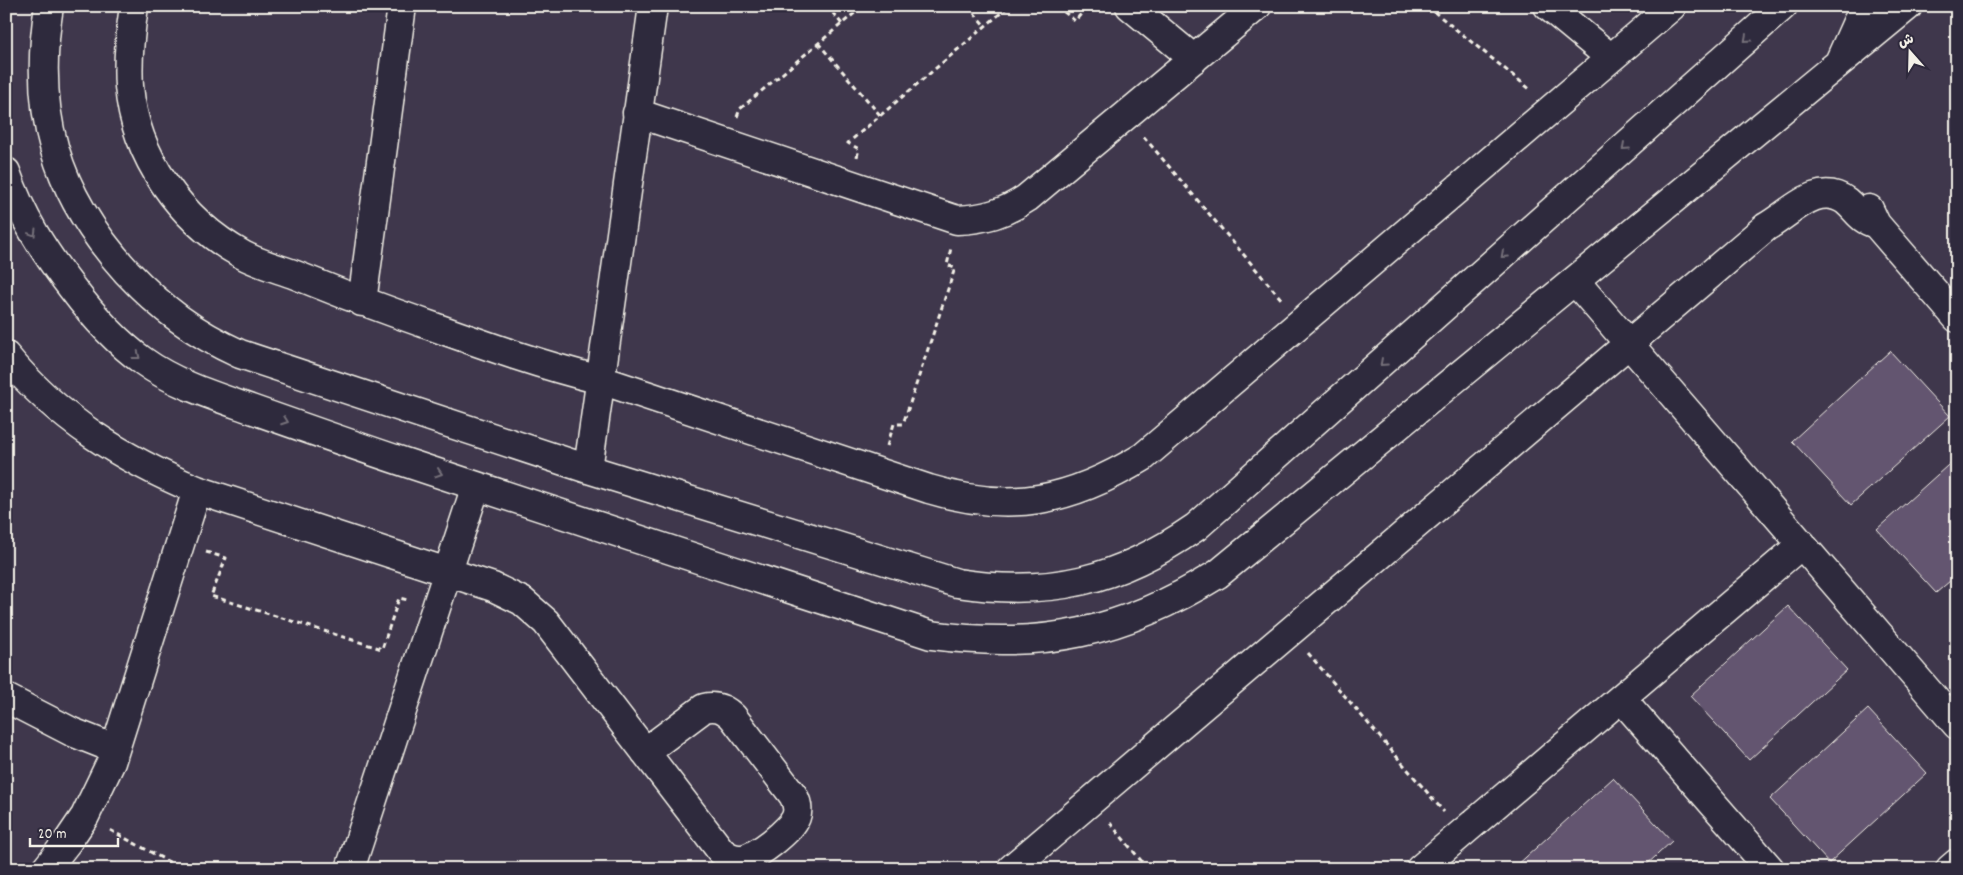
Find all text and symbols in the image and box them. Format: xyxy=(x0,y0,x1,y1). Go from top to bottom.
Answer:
north arrow xyxy=(1886,28,1936,78)
text: ش xyxy=(1896,30,1917,54)
one-way arrow xyxy=(1743,33,1752,42)
one-way arrow xyxy=(1622,141,1631,150)
one-way arrow xyxy=(26,227,36,236)
one-way arrow xyxy=(1501,249,1510,258)
one-way arrow xyxy=(131,351,140,359)
one-way arrow xyxy=(1379,357,1388,366)
one-way arrow xyxy=(280,415,288,425)
one-way arrow xyxy=(434,468,442,478)
scale bar xyxy=(30,815,118,847)
text: 20 m xyxy=(38,824,66,846)

